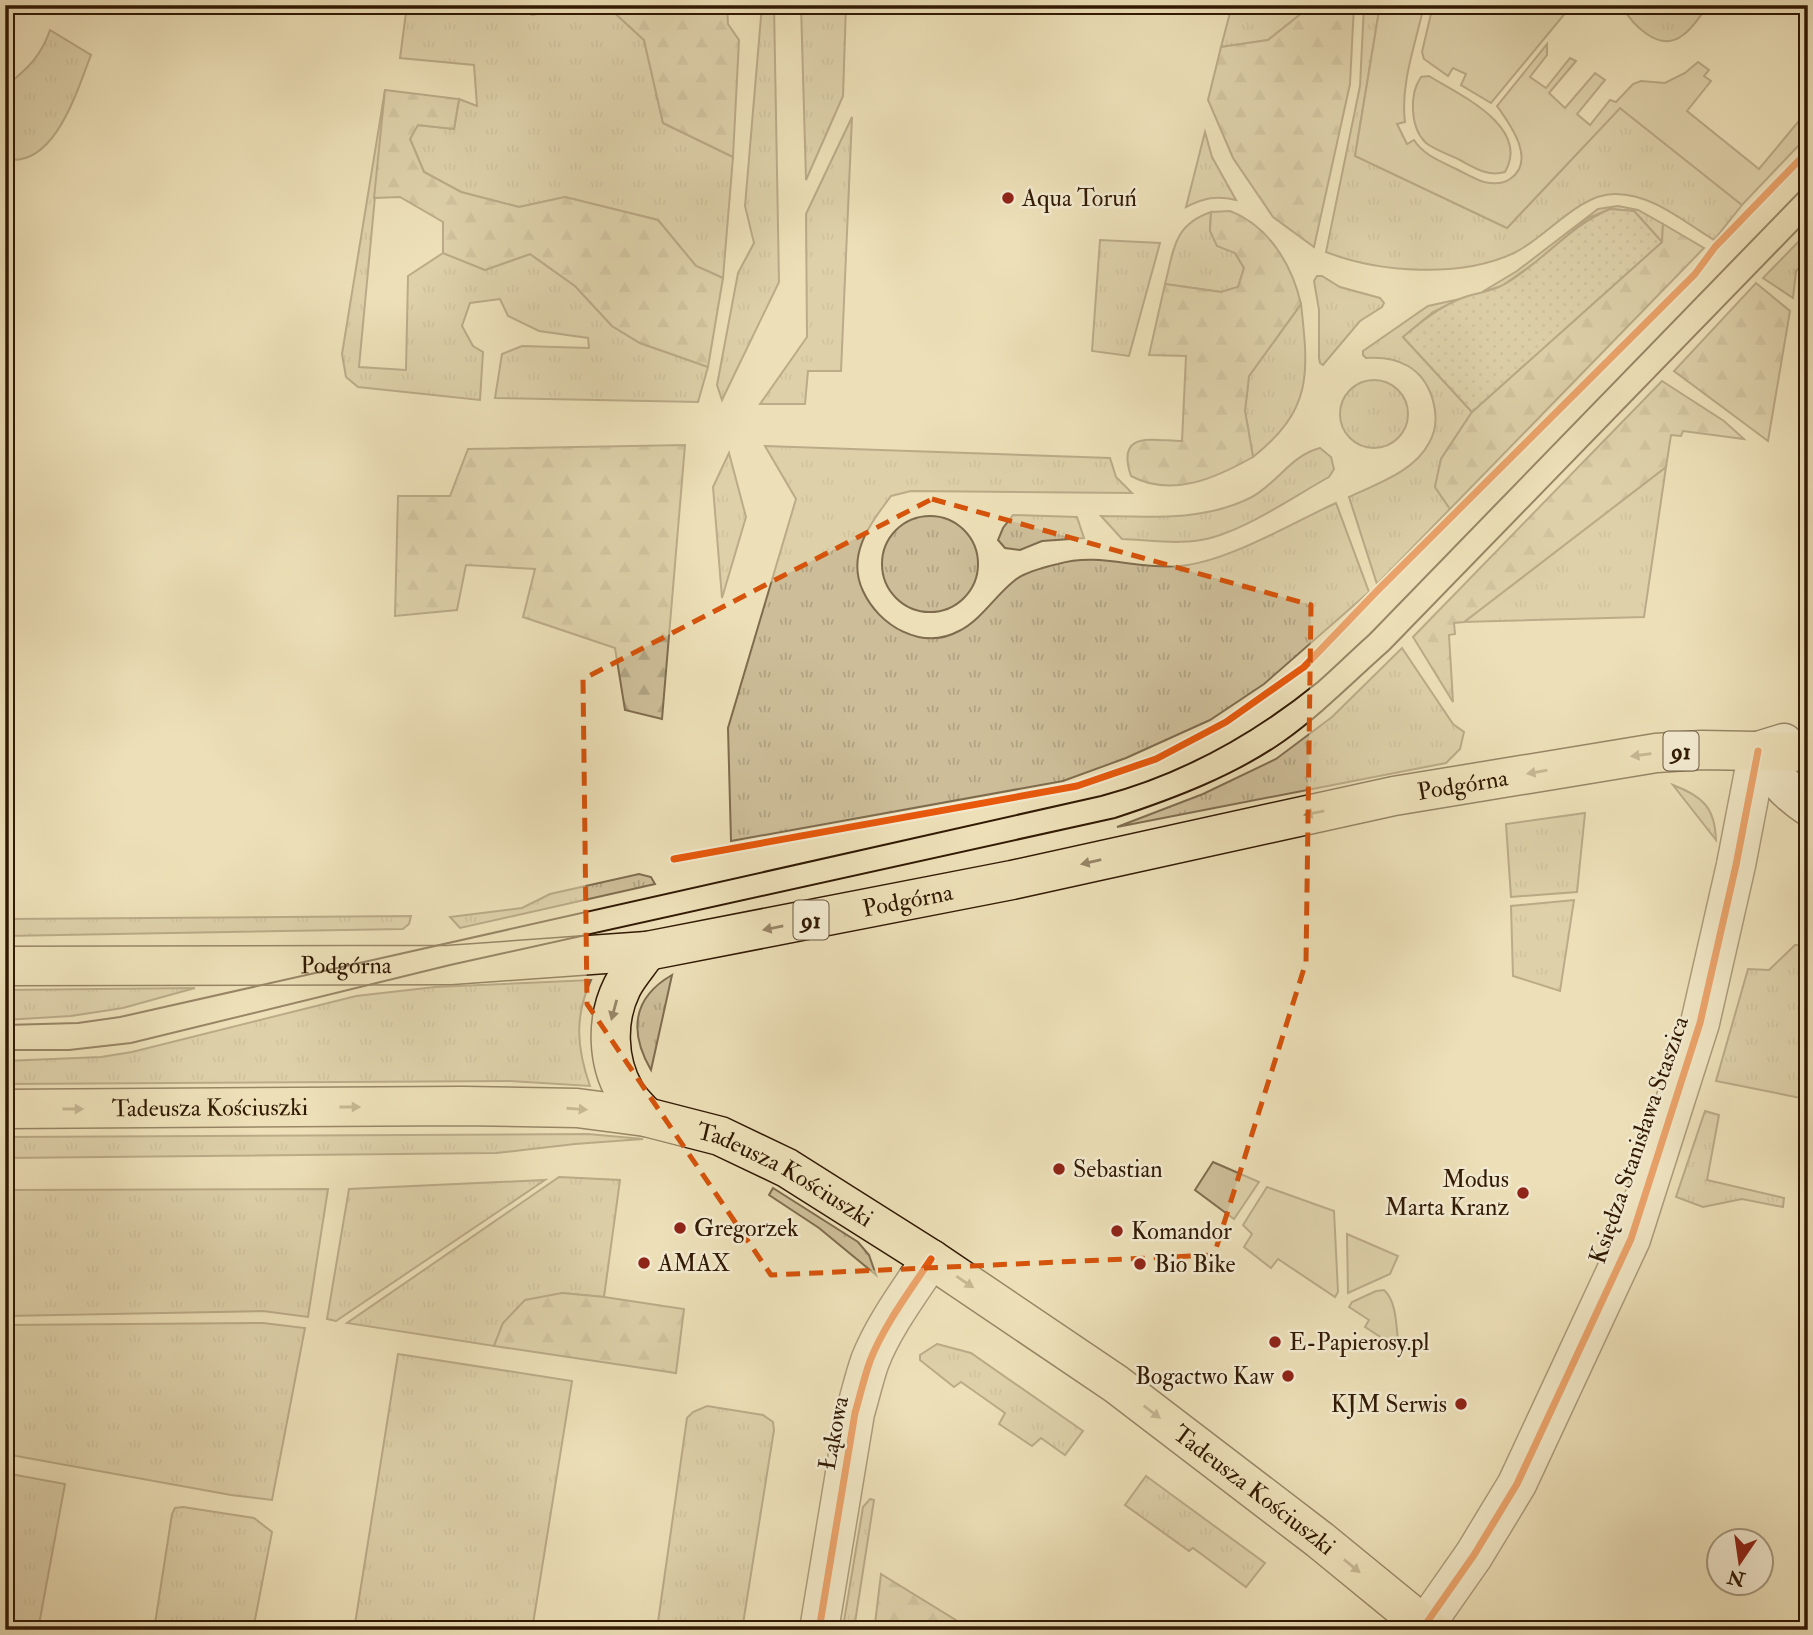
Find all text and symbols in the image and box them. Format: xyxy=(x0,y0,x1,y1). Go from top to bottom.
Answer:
place label: Aqua Toruń xyxy=(1021,183,1137,214)
marker: Aqua Toruń xyxy=(1000,190,1016,206)
road number: 91 xyxy=(1664,732,1698,771)
one-way arrow xyxy=(1630,750,1652,761)
street label: Podgórna xyxy=(1415,762,1511,807)
one-way arrow xyxy=(1526,766,1548,777)
one-way arrow xyxy=(1303,807,1325,818)
one-way arrow xyxy=(1080,857,1102,868)
street label: Podgórna xyxy=(860,876,956,924)
road number: 91 xyxy=(794,900,828,939)
one-way arrow xyxy=(762,922,784,933)
street label: Podgórna xyxy=(300,950,393,981)
one-way arrow xyxy=(608,1000,619,1022)
street label: Księdza Stanisława Staszica xyxy=(1582,1011,1696,1268)
street label: Tadeusza Kościuszki xyxy=(112,1092,308,1124)
one-way arrow xyxy=(339,1101,361,1113)
one-way arrow xyxy=(63,1103,85,1115)
one-way arrow xyxy=(567,1104,589,1115)
street label: Tadeusza Kościuszki xyxy=(694,1115,879,1234)
place label: Sebastian xyxy=(1073,1154,1163,1185)
marker: Sebastian xyxy=(1051,1161,1067,1177)
place label: Modus Marta Kranz xyxy=(1385,1164,1509,1223)
marker: Modus Marta Kranz xyxy=(1515,1185,1531,1201)
place label: Gregorzek xyxy=(694,1213,799,1244)
place label: Komandor xyxy=(1131,1216,1232,1247)
marker: Gregorzek xyxy=(672,1220,688,1236)
marker: Komandor xyxy=(1109,1223,1125,1239)
place label: AMAX xyxy=(657,1248,731,1279)
place label: Bio Bike xyxy=(1154,1249,1236,1280)
marker: AMAX xyxy=(636,1255,652,1271)
marker: Bio Bike xyxy=(1132,1256,1148,1272)
one-way arrow xyxy=(956,1275,974,1289)
place label: E-Papierosy.pl xyxy=(1289,1327,1429,1358)
marker: E-Papierosy.pl xyxy=(1267,1334,1283,1350)
place label: Bogactwo Kaw xyxy=(1135,1361,1275,1392)
marker: Bogactwo Kaw xyxy=(1280,1368,1296,1384)
place label: KJM Serwis xyxy=(1331,1389,1447,1420)
street label: Łąkowa xyxy=(812,1392,857,1472)
marker: KJM Serwis xyxy=(1453,1396,1469,1412)
one-way arrow xyxy=(1143,1404,1161,1418)
street label: Tadeusza Kościuszki xyxy=(1167,1418,1342,1562)
north arrow xyxy=(1704,1526,1774,1596)
one-way arrow xyxy=(1342,1558,1360,1573)
text: N xyxy=(1724,1564,1748,1591)

